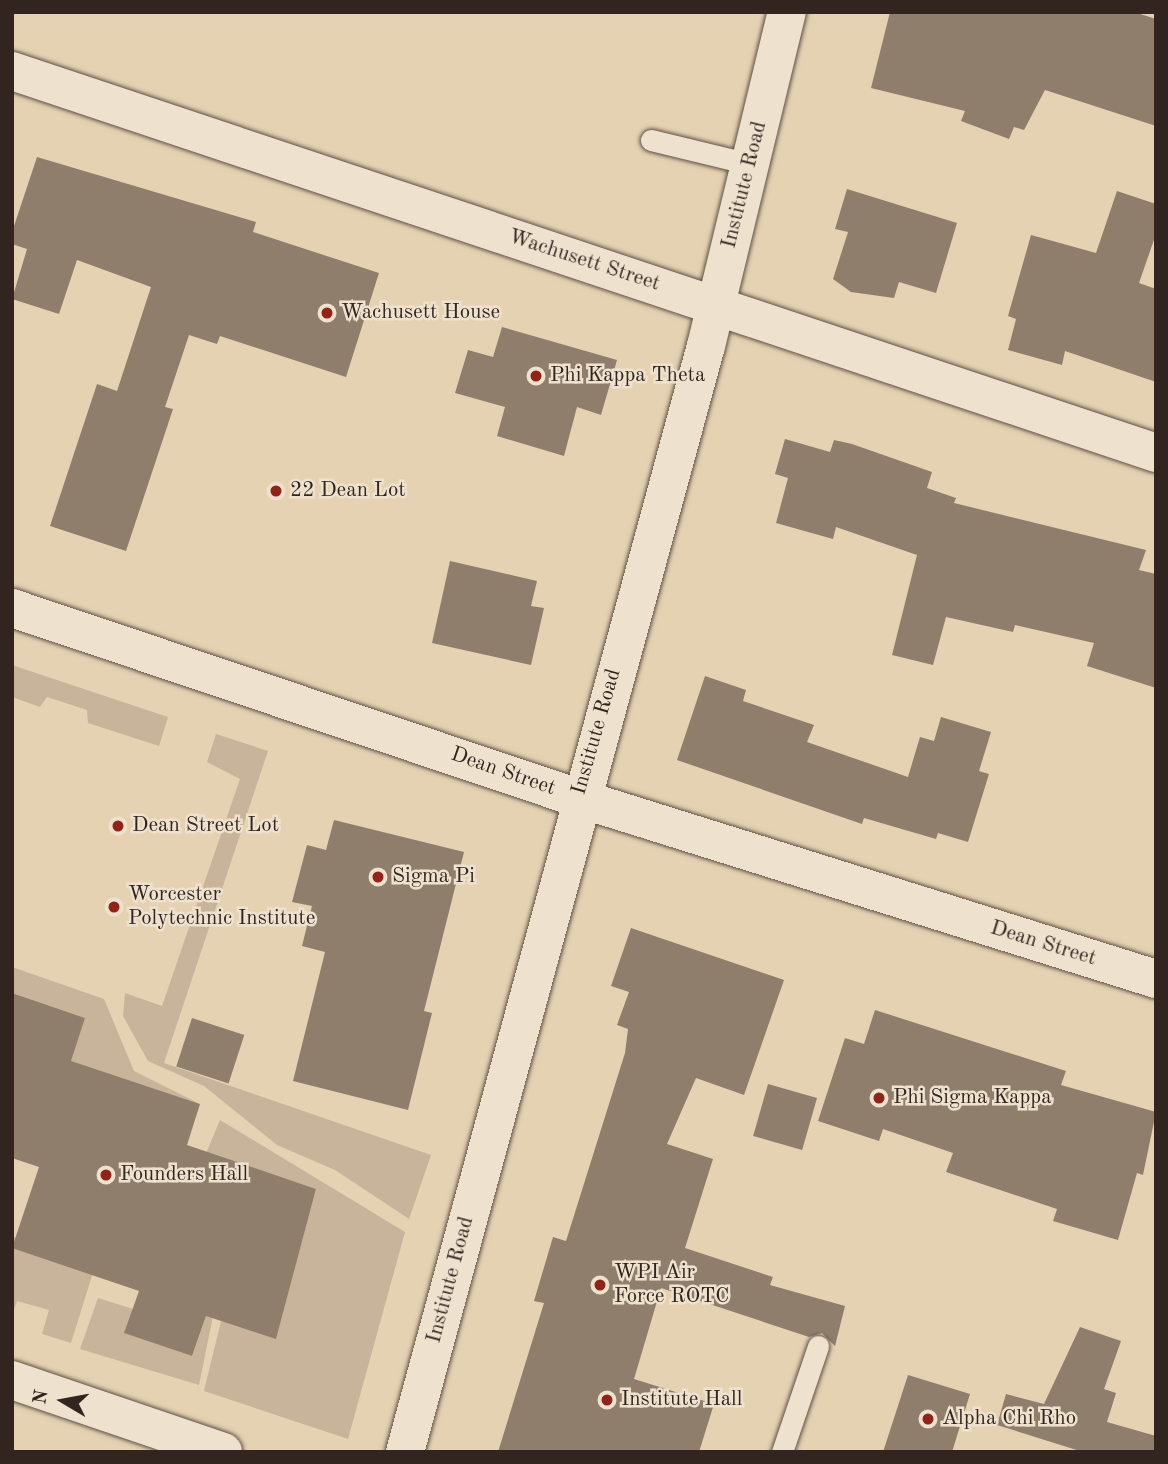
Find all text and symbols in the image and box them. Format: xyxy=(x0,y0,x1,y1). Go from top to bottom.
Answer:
street label: Institute Road xyxy=(717,119,773,251)
street label: Wachusett Street xyxy=(505,225,663,297)
place label: Wachusett House xyxy=(341,300,500,326)
marker: Wachusett House xyxy=(319,305,335,321)
place label: Phi Kappa Theta xyxy=(550,363,705,389)
marker: Phi Kappa Theta xyxy=(528,368,544,384)
place label: 22 Dean Lot xyxy=(290,478,406,504)
marker: 22 Dean Lot xyxy=(268,483,284,499)
street label: Institute Road xyxy=(567,666,627,798)
street label: Dean Street xyxy=(447,742,559,802)
place label: Dean Street Lot xyxy=(132,813,279,839)
marker: Dean Street Lot xyxy=(110,818,126,834)
place label: Sigma Pi xyxy=(392,864,475,890)
marker: Sigma Pi xyxy=(370,869,386,885)
place label: Worcester Polytechnic Institute xyxy=(128,882,315,932)
marker: Worcester Polytechnic Institute xyxy=(106,899,122,915)
street label: Dean Street xyxy=(987,916,1099,972)
place label: Phi Sigma Kappa xyxy=(893,1085,1052,1111)
marker: Phi Sigma Kappa xyxy=(871,1090,887,1106)
place label: Founders Hall xyxy=(120,1162,248,1188)
marker: Founders Hall xyxy=(98,1167,114,1183)
street label: Institute Road xyxy=(422,1214,480,1346)
place label: WPI Air Force ROTC xyxy=(614,1260,729,1310)
marker: WPI Air Force ROTC xyxy=(592,1277,608,1293)
north arrow xyxy=(28,1366,98,1436)
place label: Institute Hall xyxy=(621,1387,742,1413)
text: N xyxy=(31,1388,52,1406)
marker: Institute Hall xyxy=(599,1392,615,1408)
place label: Alpha Chi Rho xyxy=(942,1406,1076,1432)
marker: Alpha Chi Rho xyxy=(920,1411,936,1427)

